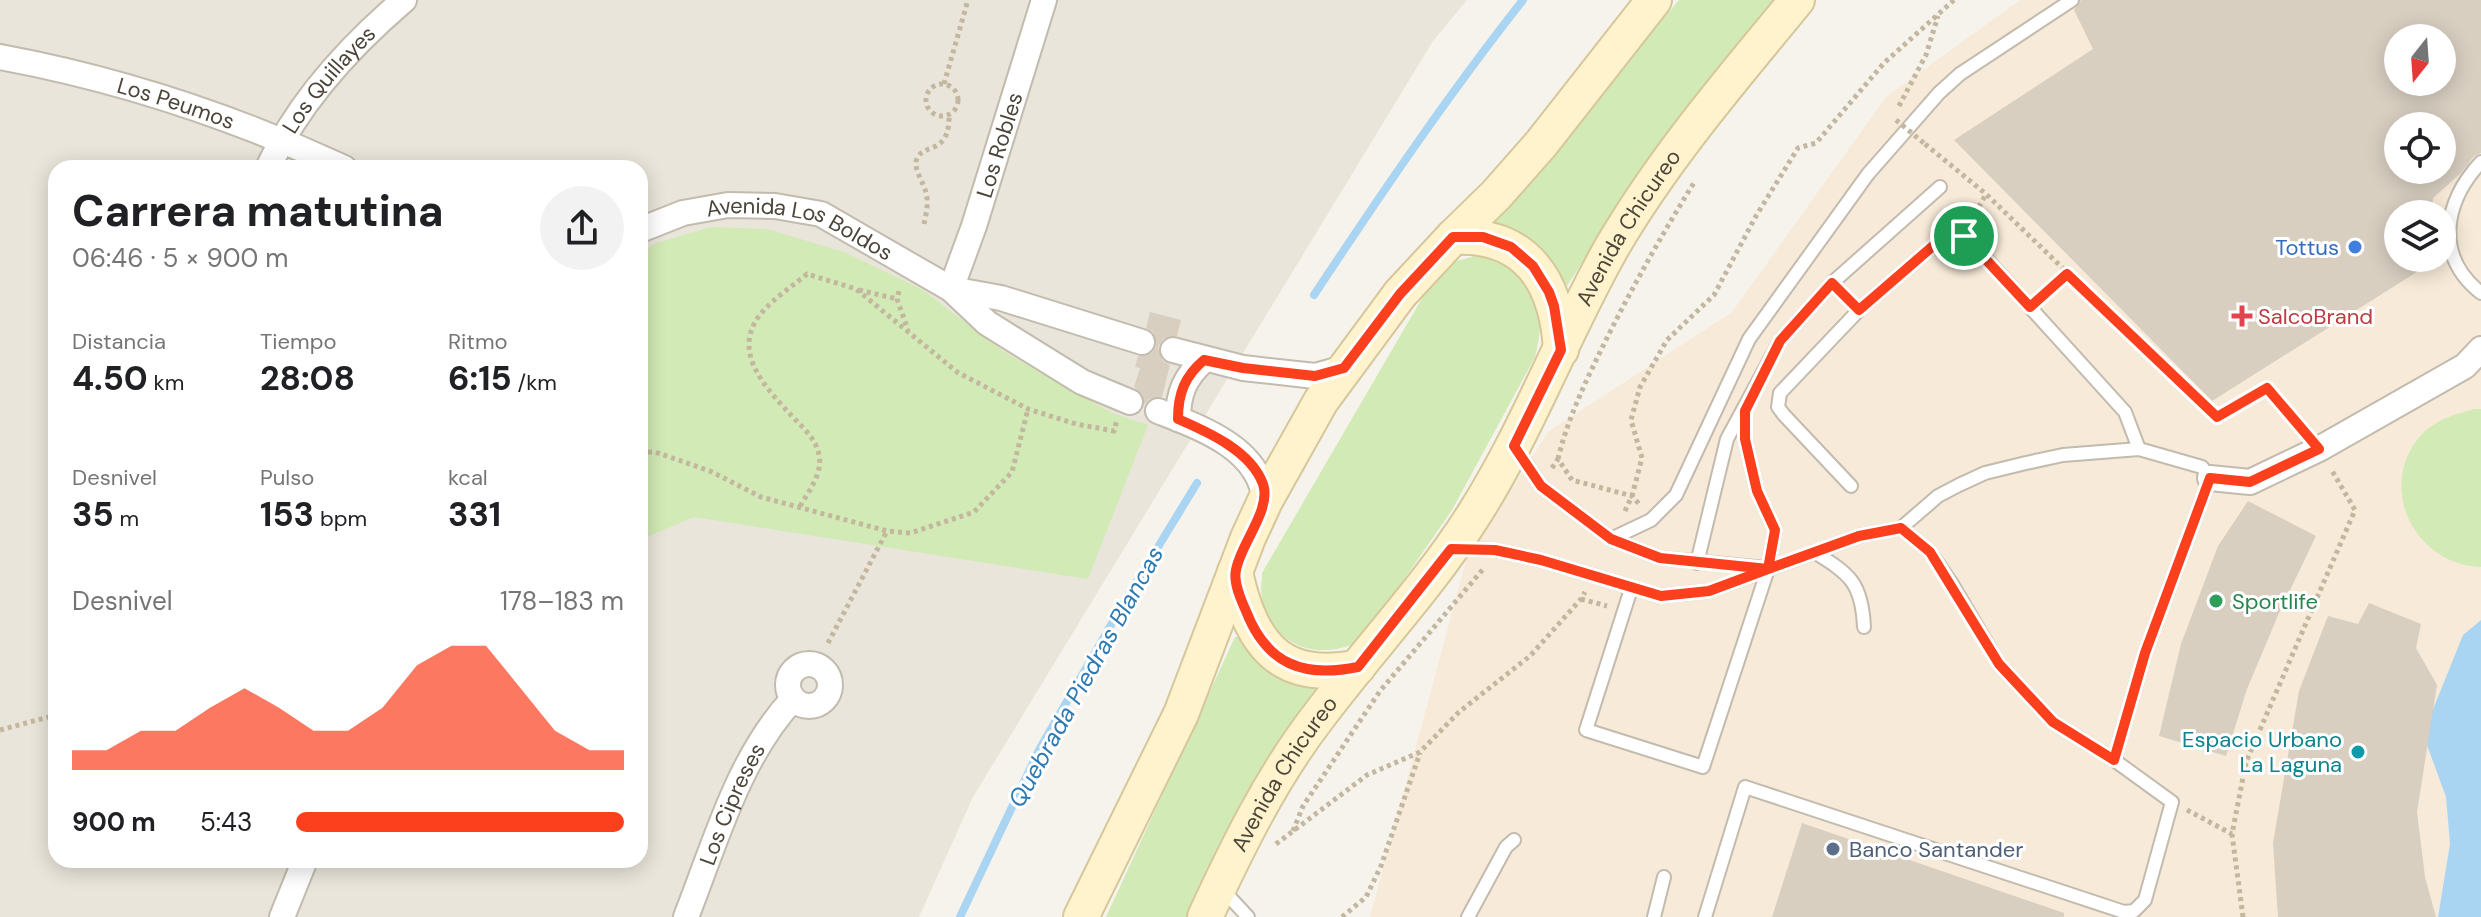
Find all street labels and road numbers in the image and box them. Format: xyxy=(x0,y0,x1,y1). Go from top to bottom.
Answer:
street label: Los Quillayes xyxy=(276,19,382,139)
street label: Los Peumos xyxy=(114,71,239,136)
street label: Los Robles xyxy=(970,89,1030,201)
street label: Avenida Chicureo xyxy=(1569,144,1687,311)
street label: Avenida Los Boldos xyxy=(704,191,898,267)
street label: Avenida Chicureo xyxy=(1225,690,1344,857)
street label: Los Cipreses xyxy=(693,738,772,869)

